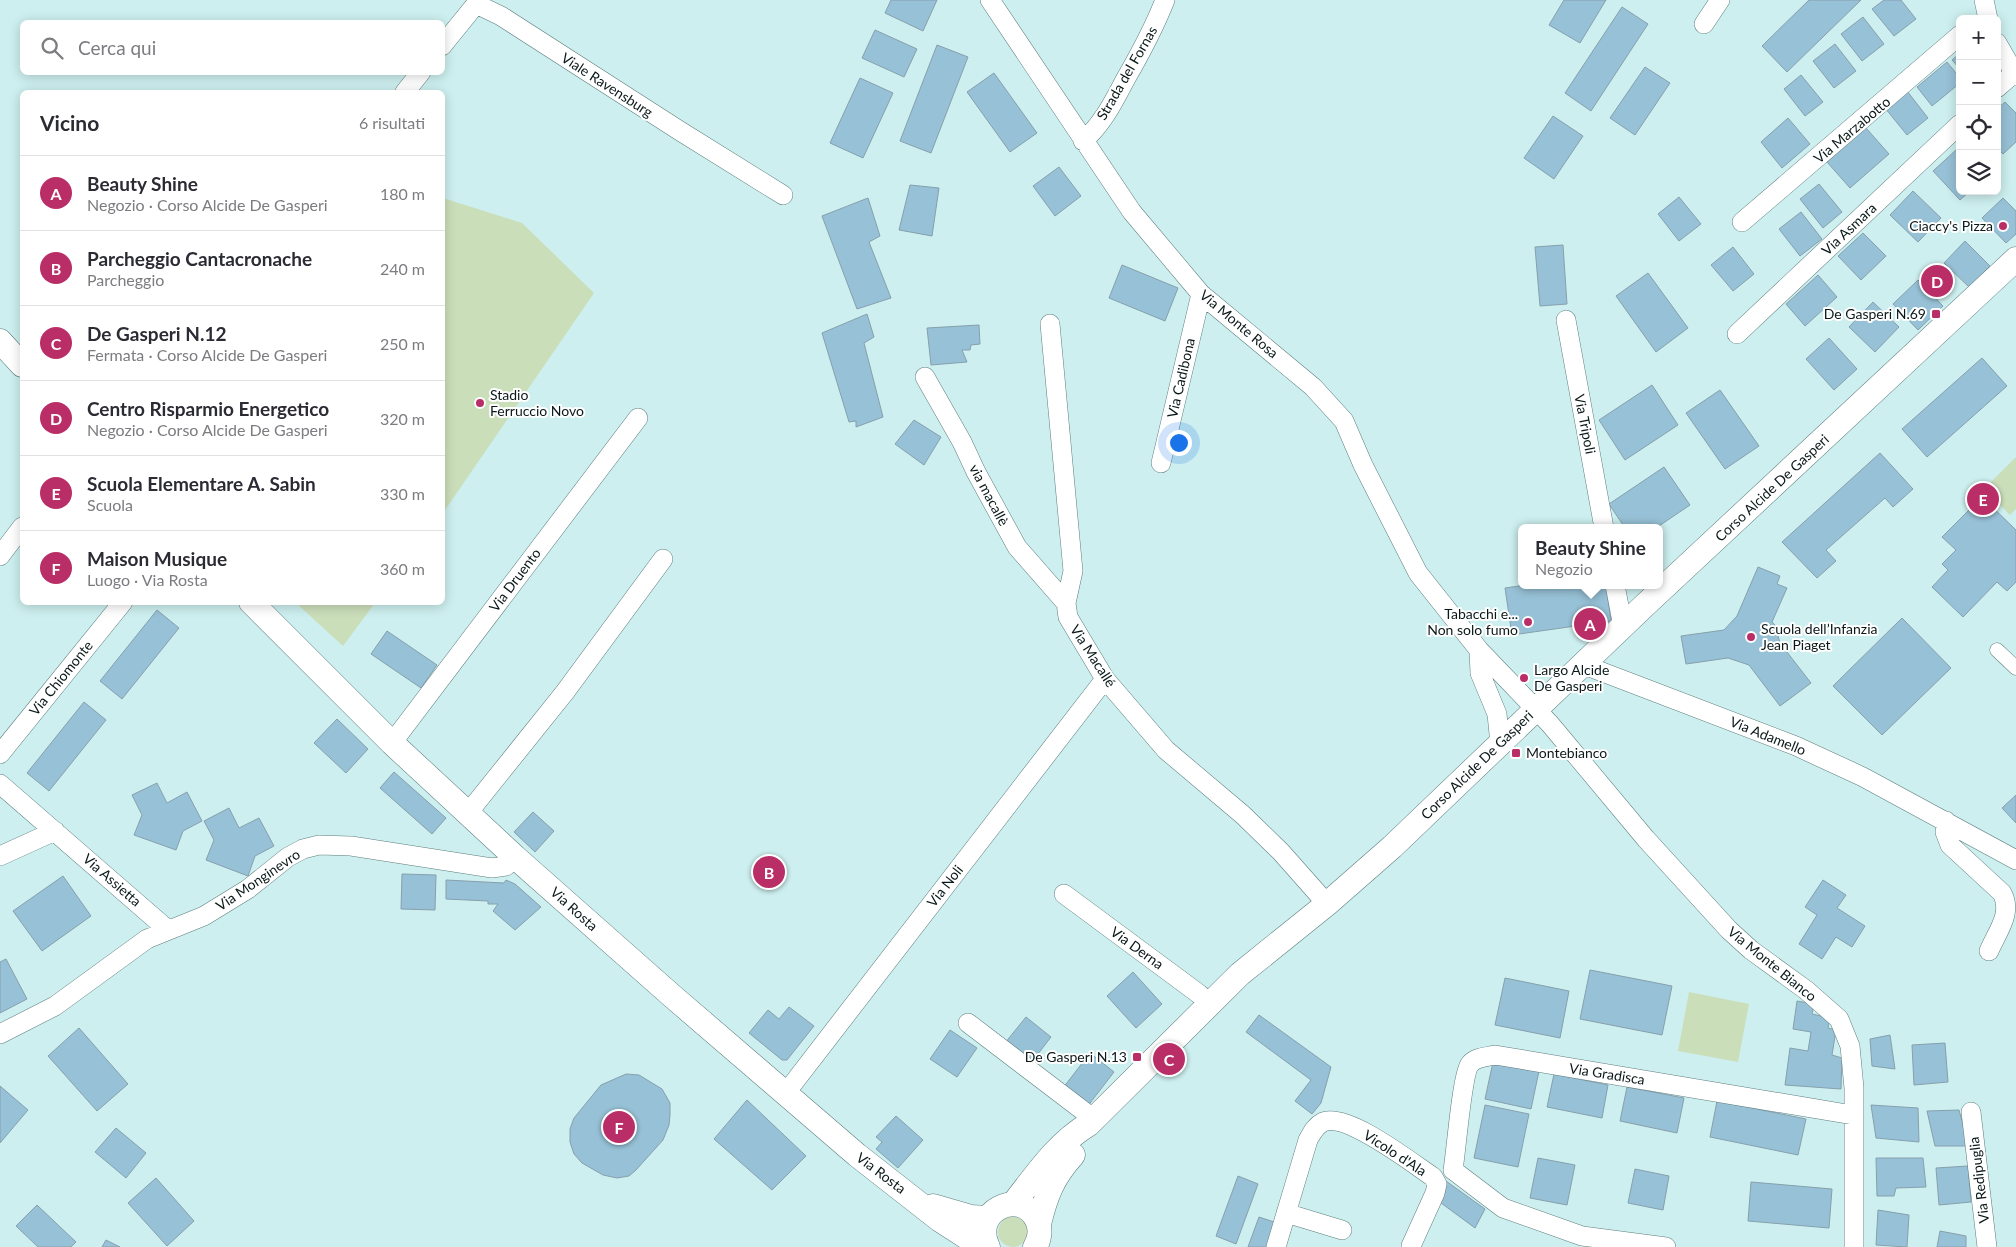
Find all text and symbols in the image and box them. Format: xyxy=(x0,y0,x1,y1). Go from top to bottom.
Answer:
map controls xyxy=(1956,15,2001,195)
button: + xyxy=(1956,15,2001,60)
search box xyxy=(20,20,445,75)
street label: Strada del Fornas xyxy=(1093,23,1160,123)
icon: search xyxy=(38,34,66,62)
text: Cerca qui xyxy=(78,36,156,59)
street label: Viale Ravensburg xyxy=(558,49,656,120)
button: − xyxy=(1956,60,2001,105)
street label: Via Marzabotto xyxy=(1810,93,1893,167)
button: locate xyxy=(1956,105,2001,150)
text: Vicino xyxy=(40,110,99,135)
text: 6 risultati xyxy=(359,113,425,132)
button: layers xyxy=(1956,150,2001,195)
text: Beauty Shine xyxy=(87,172,198,195)
text: A xyxy=(50,184,62,203)
text: 180 m xyxy=(380,184,425,203)
text: Negozio · Corso Alcide De Gasperi xyxy=(87,195,328,214)
street label: Via Asmara xyxy=(1818,199,1880,258)
place label: Ciaccy's Pizza xyxy=(1909,217,1993,234)
marker: Ciaccy's Pizza xyxy=(1997,220,2009,232)
text: Parcheggio Cantacronache xyxy=(87,247,312,270)
text: B xyxy=(51,259,61,278)
text: 240 m xyxy=(380,259,425,278)
pin: D xyxy=(1921,262,1953,300)
text: Parcheggio xyxy=(87,270,164,289)
street label: Via Monte Rosa xyxy=(1197,286,1282,361)
place label: De Gasperi N.69 xyxy=(1824,305,1926,322)
marker: De Gasperi N.69 xyxy=(1930,308,1942,320)
text: De Gasperi N.12 xyxy=(87,322,227,345)
text: C xyxy=(51,334,61,353)
text: 250 m xyxy=(380,334,425,353)
street label: Via Cadibona xyxy=(1163,336,1198,419)
text: Fermata · Corso Alcide De Gasperi xyxy=(87,345,327,364)
place label: Stadio Ferruccio Novo xyxy=(490,386,584,419)
street label: Via Tripoli xyxy=(1571,393,1600,455)
text: Centro Risparmio Energetico xyxy=(87,397,329,420)
marker: Stadio Ferruccio Novo xyxy=(474,397,486,409)
text: D xyxy=(50,409,62,428)
text: 320 m xyxy=(380,409,425,428)
text: Negozio · Corso Alcide De Gasperi xyxy=(87,420,328,439)
your location xyxy=(1166,430,1192,456)
street label: Corso Alcide De Gasperi xyxy=(1711,430,1832,545)
street label: via macallè xyxy=(966,461,1013,528)
text: Scuola Elementare A. Sabin xyxy=(87,472,316,495)
pin: E xyxy=(1967,480,1999,518)
text: E xyxy=(51,484,61,503)
text: 330 m xyxy=(380,484,425,503)
text: Scuola xyxy=(87,495,133,514)
popup xyxy=(1518,524,1663,589)
text: Beauty Shine xyxy=(1535,536,1646,559)
street label: Via Druento xyxy=(485,545,544,615)
text: Maison Musique xyxy=(87,547,227,570)
text: F xyxy=(51,559,61,578)
text: 360 m xyxy=(380,559,425,578)
text: Negozio xyxy=(1535,559,1593,578)
text: Luogo · Via Rosta xyxy=(87,570,208,589)
place label: Tabacchi e... Non solo fumo xyxy=(1427,605,1518,638)
pin: A xyxy=(1574,605,1606,643)
marker: Tabacchi e... Non solo fumo xyxy=(1522,616,1534,628)
place label: Scuola dell’Infanzia Jean Piaget xyxy=(1761,620,1877,653)
street label: Via Macallé xyxy=(1067,621,1120,690)
marker: Scuola dell’Infanzia Jean Piaget xyxy=(1745,631,1757,643)
street label: Via Chiomonte xyxy=(25,637,96,719)
place label: Largo Alcide De Gasperi xyxy=(1534,661,1609,694)
marker: Largo Alcide De Gasperi xyxy=(1518,672,1530,684)
street label: Corso Alcide De Gasperi xyxy=(1417,707,1536,823)
street label: Via Adamello xyxy=(1728,713,1809,759)
place label: Montebianco xyxy=(1526,744,1607,761)
marker: Montebianco xyxy=(1510,747,1522,759)
street label: Via Monginevro xyxy=(213,845,303,914)
street label: Via Assietta xyxy=(80,850,145,910)
pin: B xyxy=(753,853,785,891)
street label: Via Noli xyxy=(923,861,966,910)
street label: Via Rosta xyxy=(547,883,601,934)
street label: Via Derna xyxy=(1108,923,1167,972)
street label: Via Monte Bianco xyxy=(1724,923,1820,1005)
pin: C xyxy=(1153,1040,1185,1078)
place label: De Gasperi N.13 xyxy=(1025,1048,1127,1065)
marker: De Gasperi N.13 xyxy=(1131,1051,1143,1063)
street label: Via Gradisca xyxy=(1568,1059,1646,1088)
pin: F xyxy=(603,1108,635,1146)
street label: Vicolo d'Ala xyxy=(1361,1126,1430,1179)
street label: Via Redipuglia xyxy=(1965,1136,1992,1224)
street label: Via Rosta xyxy=(853,1148,909,1197)

